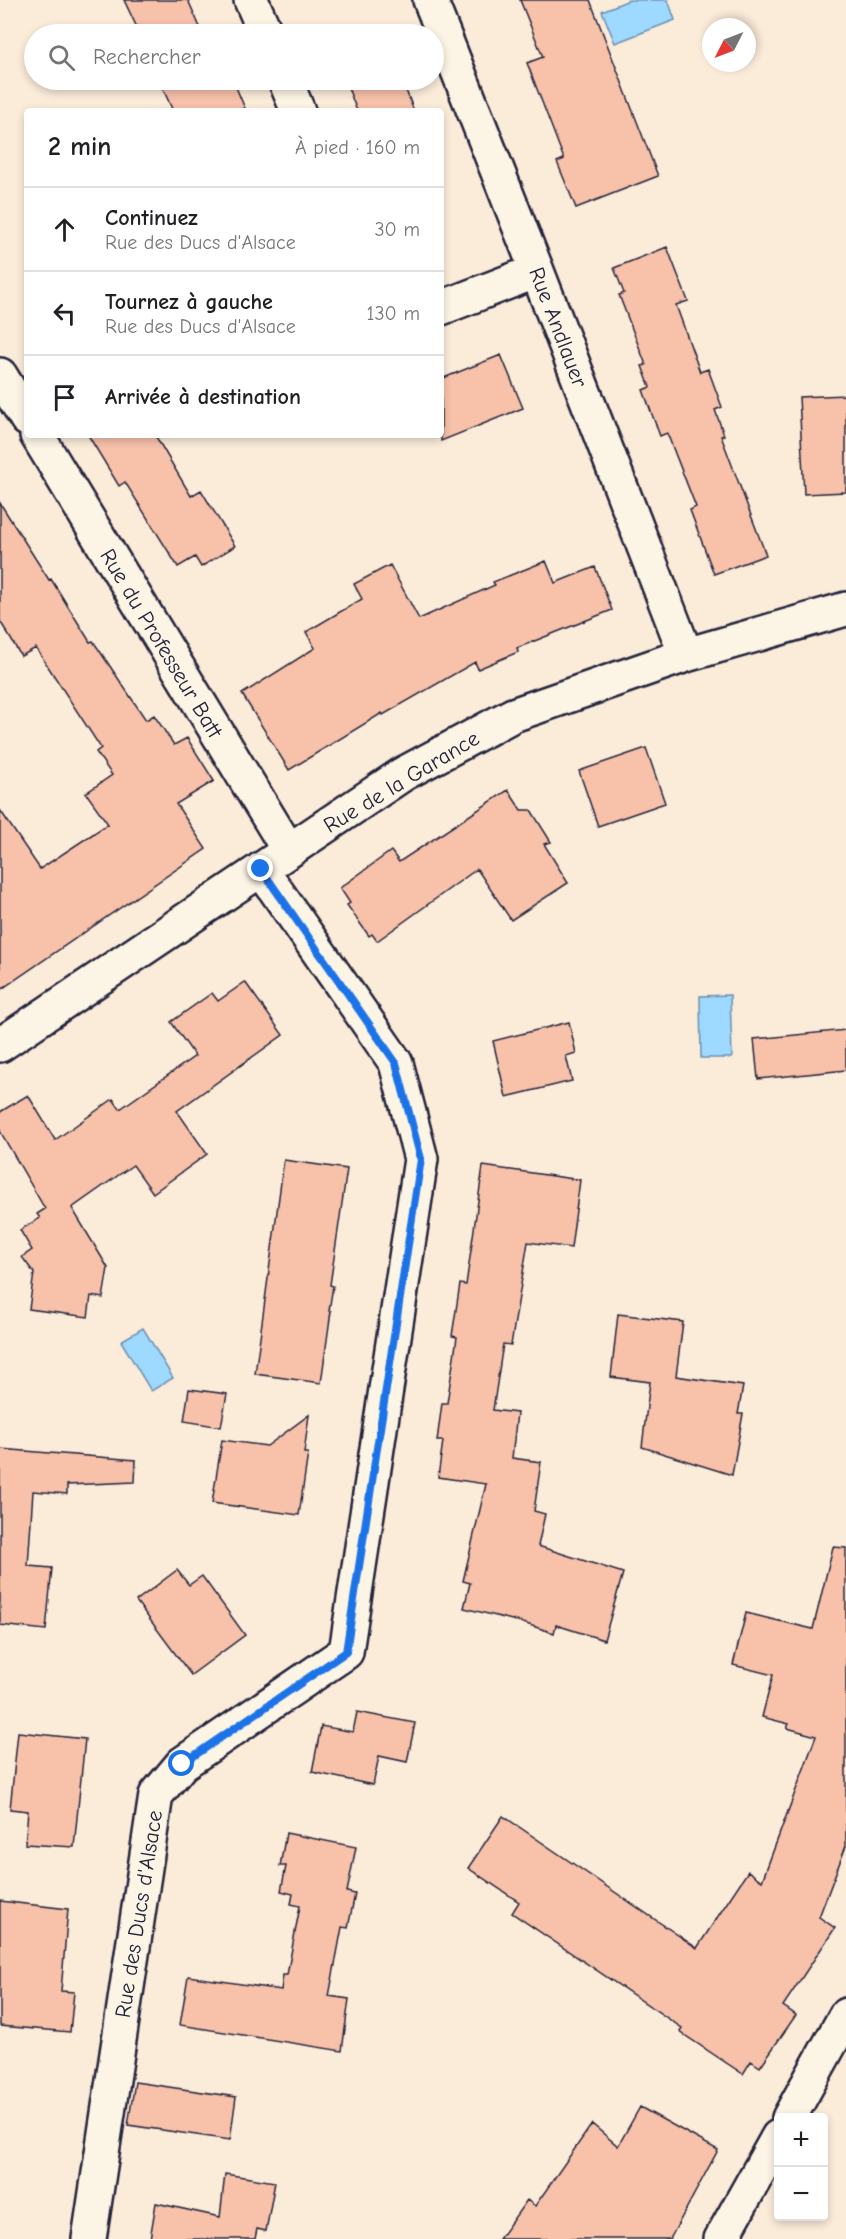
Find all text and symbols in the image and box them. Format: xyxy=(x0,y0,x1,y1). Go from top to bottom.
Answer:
north arrow xyxy=(702,18,756,72)
search box xyxy=(24,24,444,90)
icon: search xyxy=(45,41,78,74)
text: Rechercher xyxy=(93,44,201,70)
text: 2 min xyxy=(48,132,111,162)
text: À pied · 160 m xyxy=(295,136,420,159)
text: Continuez xyxy=(105,205,198,231)
icon: ahead xyxy=(48,213,81,246)
text: 30 m xyxy=(374,218,420,241)
text: Rue des Ducs d'Alsace xyxy=(105,231,296,254)
street label: Rue Andlauer xyxy=(523,264,593,391)
text: Tournez à gauche xyxy=(105,289,273,315)
icon: left xyxy=(48,297,81,330)
text: 130 m xyxy=(367,302,420,325)
text: Rue des Ducs d'Alsace xyxy=(105,315,296,338)
icon: arrive xyxy=(48,381,81,414)
text: Arrivée à destination xyxy=(105,384,301,410)
street label: Rue du Professeur Batt xyxy=(94,544,228,743)
street label: Rue de la Garance xyxy=(319,725,484,839)
route end xyxy=(247,855,273,881)
route start xyxy=(168,1750,194,1776)
street label: Rue des Ducs d'Alsace xyxy=(110,1809,168,2020)
map controls xyxy=(774,2113,828,2221)
button: + xyxy=(774,2113,828,2167)
button: − xyxy=(774,2167,828,2221)

